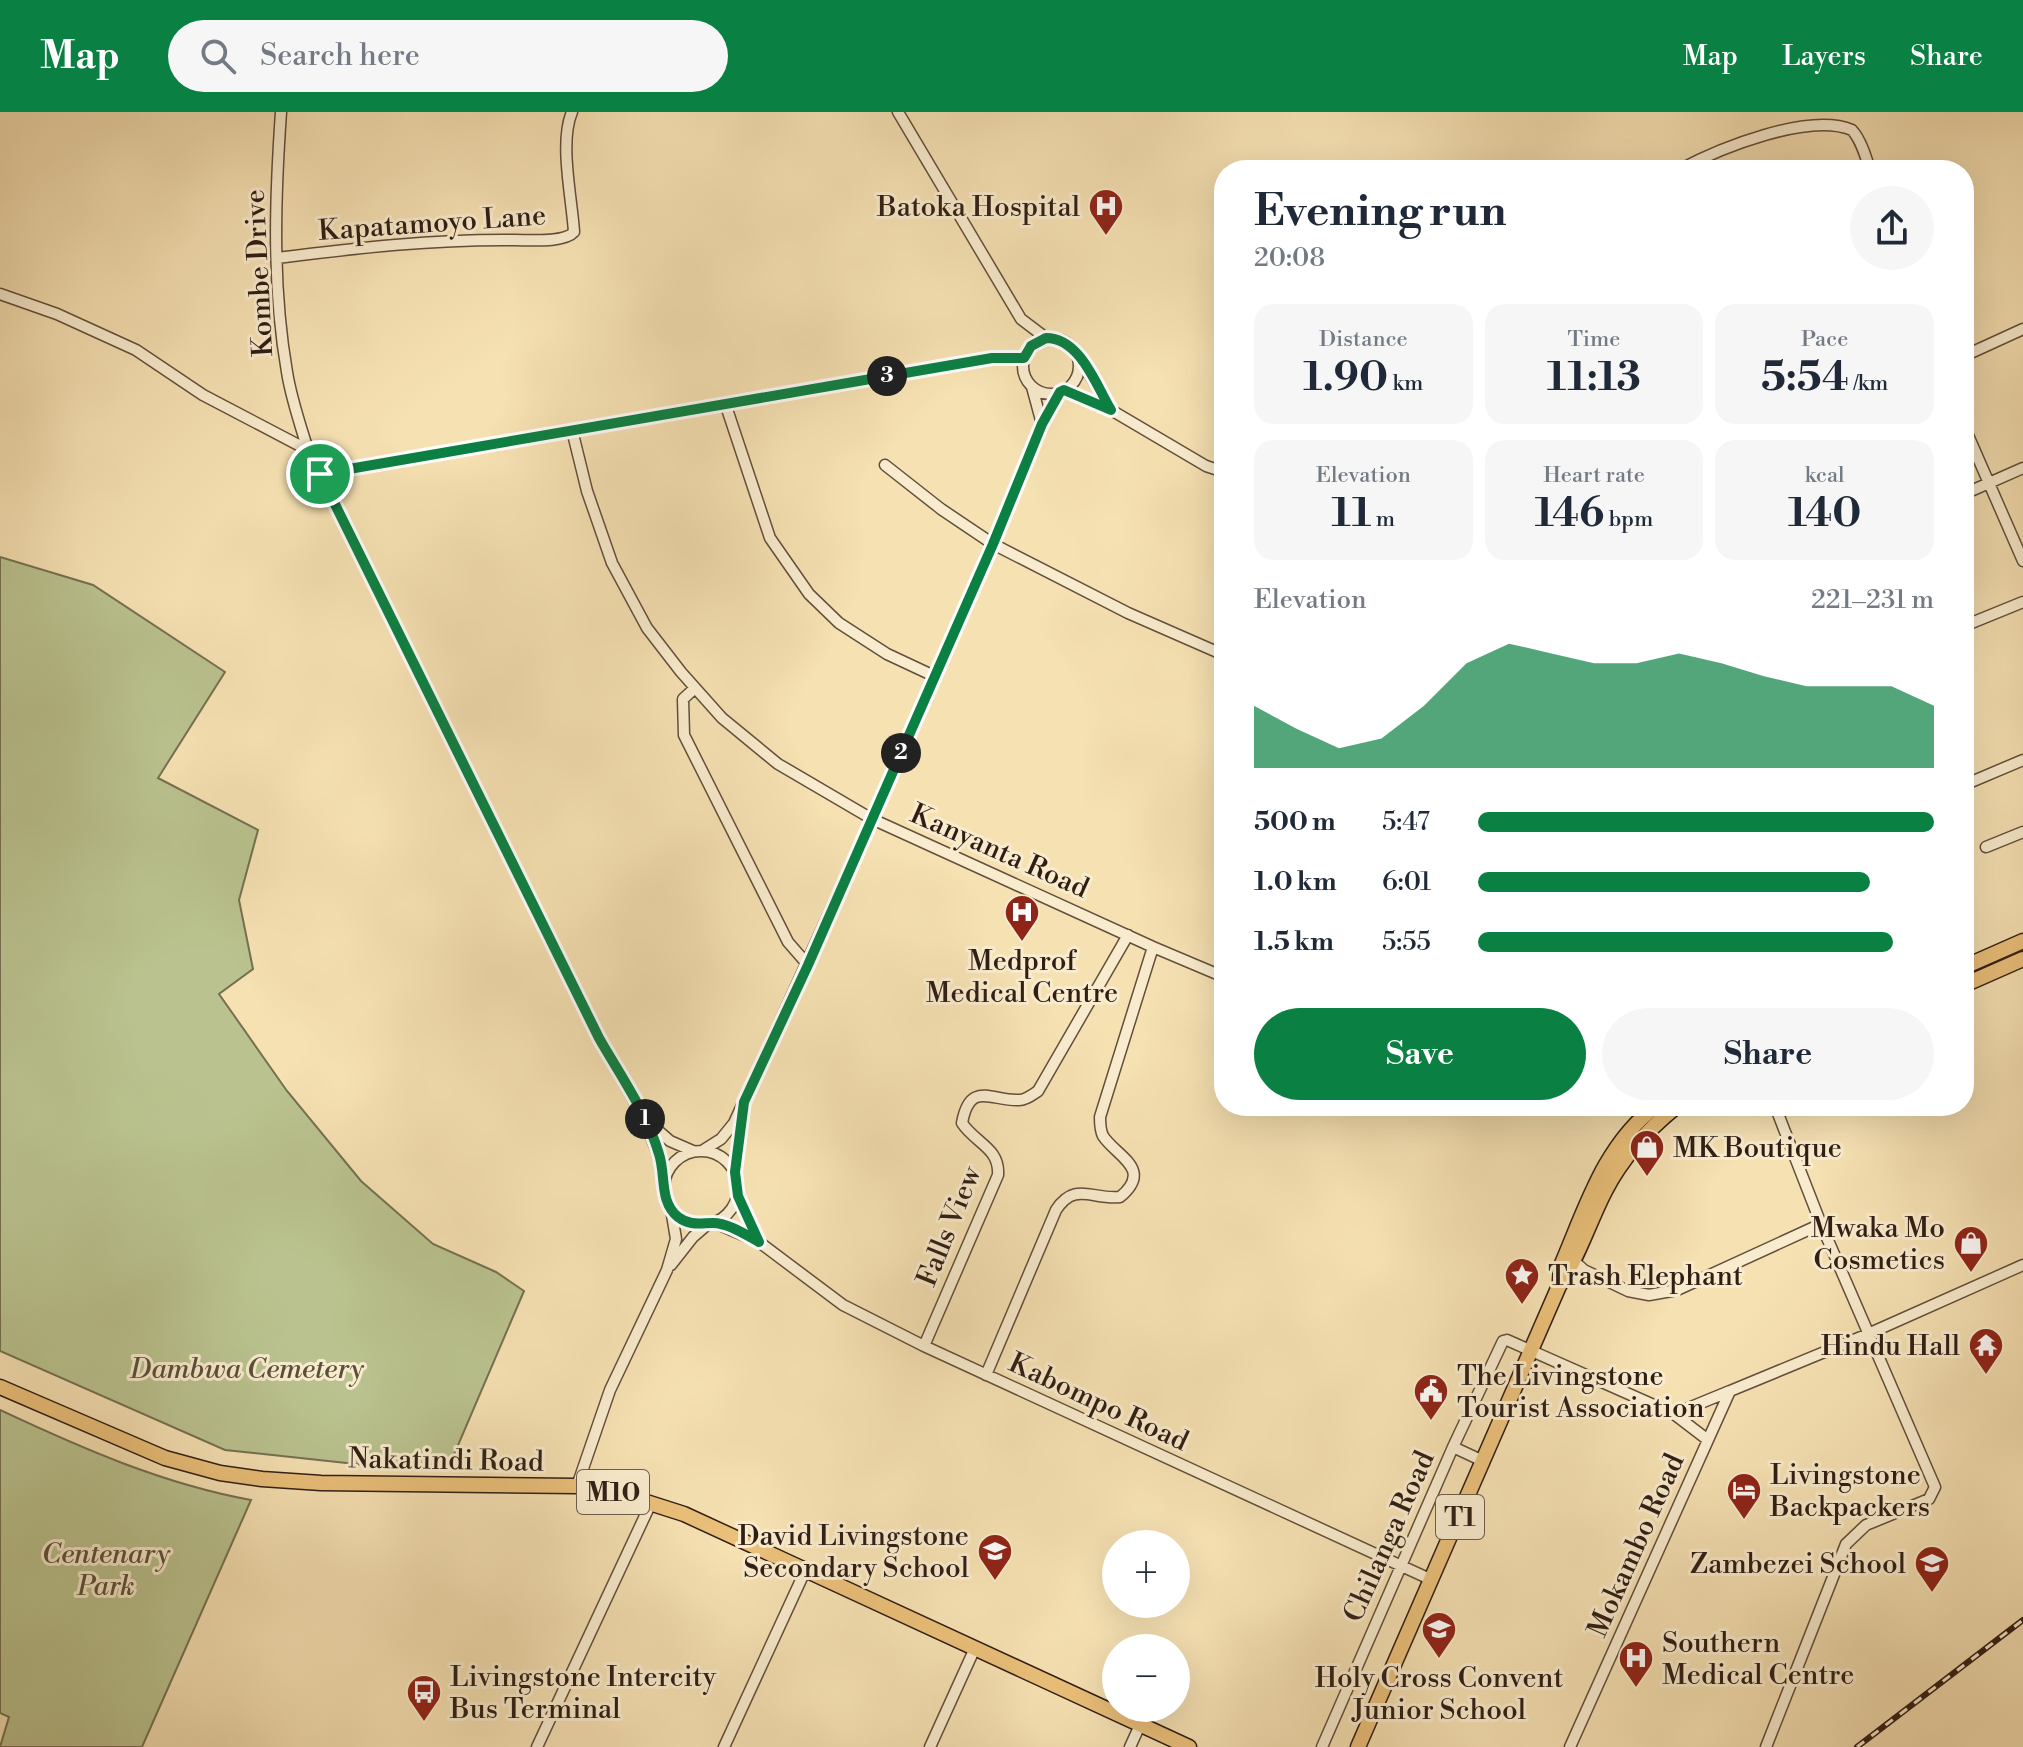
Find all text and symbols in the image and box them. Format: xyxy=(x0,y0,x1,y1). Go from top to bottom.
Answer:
search box xyxy=(168,20,728,92)
text: Map xyxy=(40,33,120,80)
icon: search xyxy=(196,34,240,78)
text: Search here xyxy=(260,37,420,75)
text: Map xyxy=(1683,39,1738,74)
text: Layers xyxy=(1782,39,1866,74)
text: Share xyxy=(1910,39,1983,74)
text: Evening run xyxy=(1254,184,1507,239)
button: share xyxy=(1850,186,1934,270)
hospital icon: Batoka Hospital xyxy=(1087,187,1125,237)
street label: Kombe Drive xyxy=(238,188,281,358)
place label: Batoka Hospital xyxy=(876,190,1080,225)
street label: Kapatamoyo Lane xyxy=(317,198,547,249)
text: 20:08 xyxy=(1254,242,1325,274)
text: Distance xyxy=(1319,326,1408,353)
text: Time xyxy=(1568,326,1620,353)
text: Pace xyxy=(1801,326,1848,353)
text: 1.90 xyxy=(1303,353,1388,403)
text: 11:13 xyxy=(1547,353,1641,403)
text: 5:54 xyxy=(1761,353,1849,403)
pin: 3 xyxy=(867,356,907,396)
text: 3 xyxy=(880,362,894,389)
text: km xyxy=(1388,370,1423,397)
text: /km xyxy=(1849,370,1888,397)
pin xyxy=(286,440,354,508)
icon: arrive xyxy=(298,452,342,496)
text: Elevation xyxy=(1316,462,1411,489)
text: Heart rate xyxy=(1543,462,1645,489)
text: kcal xyxy=(1805,462,1845,489)
text: 11 xyxy=(1332,489,1371,539)
text: 146 xyxy=(1535,489,1604,539)
text: 140 xyxy=(1788,489,1861,539)
text: m xyxy=(1371,506,1395,533)
text: bpm xyxy=(1604,506,1653,533)
text: Elevation xyxy=(1254,584,1367,616)
text: 221–231 m xyxy=(1811,584,1934,616)
pin: 2 xyxy=(881,733,921,773)
text: 2 xyxy=(894,739,908,766)
street label: Kanyanta Road xyxy=(905,796,1094,906)
text: 500 m xyxy=(1254,806,1336,838)
text: 5:47 xyxy=(1382,806,1430,838)
text: 1.0 km xyxy=(1254,866,1337,898)
text: 6:01 xyxy=(1382,866,1431,898)
hospital icon: Medprof Medical Centre xyxy=(1003,893,1041,943)
text: 1.5 km xyxy=(1254,926,1334,958)
text: 5:55 xyxy=(1382,926,1431,958)
place label: Medprof Medical Centre xyxy=(926,944,1118,1011)
button: Save xyxy=(1254,1008,1586,1100)
button: Share xyxy=(1602,1008,1934,1100)
pin: 1 xyxy=(625,1099,665,1139)
text: 1 xyxy=(640,1105,650,1132)
shop icon: MK Boutique xyxy=(1628,1128,1666,1178)
place label: MK Boutique xyxy=(1673,1131,1842,1166)
street label: Falls View xyxy=(909,1161,990,1292)
place label: Mwaka Mo Cosmetics xyxy=(1811,1211,1945,1278)
shop icon: Mwaka Mo Cosmetics xyxy=(1952,1224,1990,1274)
place icon: Trash Elephant xyxy=(1503,1256,1541,1306)
place label: Trash Elephant xyxy=(1548,1259,1743,1294)
temple icon: Hindu Hall xyxy=(1967,1326,2005,1376)
place label: Hindu Hall xyxy=(1821,1329,1960,1364)
street label: Kabompo Road xyxy=(1003,1345,1194,1459)
park label: Dambwa Cemetery xyxy=(129,1352,365,1387)
place label: The Livingstone Tourist Association xyxy=(1457,1359,1705,1426)
public building icon: The Livingstone Tourist Association xyxy=(1412,1372,1450,1422)
street label: Nakatindi Road xyxy=(348,1441,544,1480)
street label: Chilanga Road xyxy=(1336,1446,1443,1628)
street label: Mokambo Road xyxy=(1580,1448,1692,1643)
place label: Livingstone Backpackers xyxy=(1769,1458,1930,1525)
road number: M10 xyxy=(577,1470,649,1514)
hotel icon: Livingstone Backpackers xyxy=(1725,1471,1763,1521)
road number: T1 xyxy=(1436,1495,1484,1539)
place label: David Livingstone Secondary School xyxy=(738,1519,969,1586)
map controls xyxy=(1102,1530,1190,1722)
button: + xyxy=(1102,1530,1190,1618)
school or university icon: David Livingstone Secondary School xyxy=(976,1532,1014,1582)
park label: Centenary Park xyxy=(42,1537,171,1604)
school or university icon: Zambezei School xyxy=(1913,1544,1951,1594)
place label: Zambezei School xyxy=(1690,1547,1906,1582)
school or university icon: Holy Cross Convent Junior School xyxy=(1420,1610,1458,1660)
place label: Southern Medical Centre xyxy=(1662,1626,1854,1693)
button: − xyxy=(1102,1634,1190,1722)
hospital icon: Southern Medical Centre xyxy=(1617,1639,1655,1689)
place label: Livingstone Intercity Bus Terminal xyxy=(449,1660,716,1727)
place label: Holy Cross Convent Junior School xyxy=(1315,1661,1563,1728)
bus stop icon: Livingstone Intercity Bus Terminal xyxy=(405,1673,443,1723)

